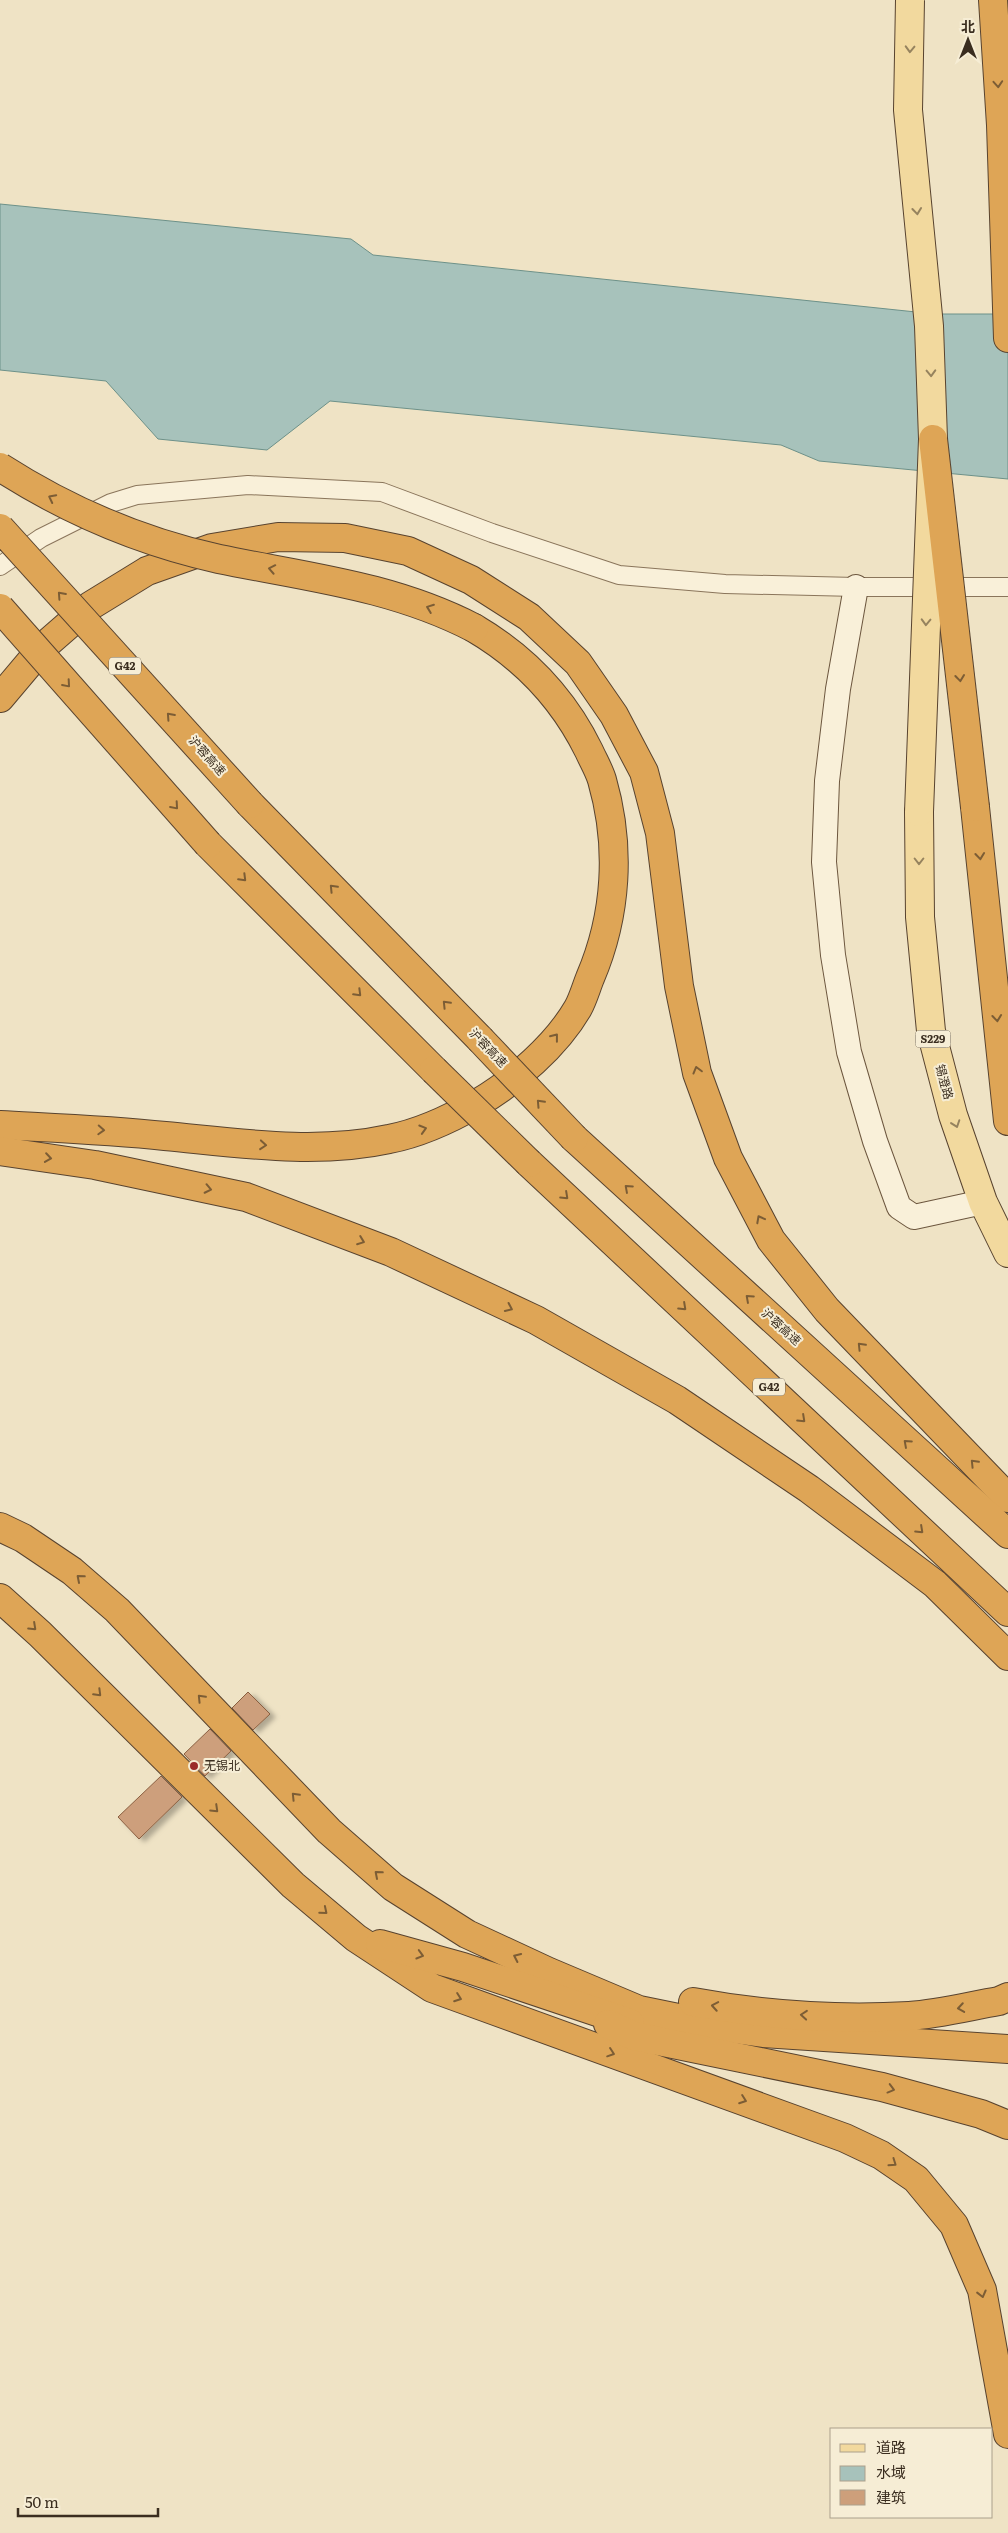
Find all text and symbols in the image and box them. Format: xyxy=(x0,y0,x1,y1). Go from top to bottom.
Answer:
north arrow xyxy=(943,15,993,65)
text: 北 xyxy=(961,16,975,36)
one-way arrow xyxy=(904,45,915,53)
one-way arrow xyxy=(993,80,1004,88)
one-way arrow xyxy=(911,207,922,215)
one-way arrow xyxy=(925,369,936,377)
one-way arrow xyxy=(48,494,57,504)
one-way arrow xyxy=(268,564,277,574)
one-way arrow xyxy=(58,592,67,601)
one-way arrow xyxy=(426,603,435,614)
one-way arrow xyxy=(921,619,931,627)
road number: G42 xyxy=(109,658,141,674)
one-way arrow xyxy=(954,675,965,683)
one-way arrow xyxy=(61,678,70,687)
one-way arrow xyxy=(167,712,176,721)
street label: 沪蓉高速 xyxy=(185,731,230,779)
one-way arrow xyxy=(169,800,178,809)
one-way arrow xyxy=(974,852,985,860)
one-way arrow xyxy=(914,858,924,865)
one-way arrow xyxy=(237,873,246,882)
one-way arrow xyxy=(329,885,338,894)
one-way arrow xyxy=(352,987,361,996)
one-way arrow xyxy=(443,1001,452,1010)
one-way arrow xyxy=(991,1014,1002,1022)
street label: 沪蓉高速 xyxy=(466,1024,512,1071)
road number: S229 xyxy=(916,1030,950,1048)
one-way arrow xyxy=(549,1034,557,1043)
street label: 锡澄路 xyxy=(932,1062,958,1101)
one-way arrow xyxy=(692,1066,703,1075)
one-way arrow xyxy=(537,1099,546,1108)
one-way arrow xyxy=(950,1120,960,1128)
one-way arrow xyxy=(419,1124,427,1134)
one-way arrow xyxy=(97,1125,105,1136)
one-way arrow xyxy=(259,1139,267,1150)
one-way arrow xyxy=(45,1152,53,1163)
one-way arrow xyxy=(203,1183,212,1194)
one-way arrow xyxy=(625,1185,634,1194)
one-way arrow xyxy=(559,1190,568,1199)
one-way arrow xyxy=(756,1216,766,1225)
one-way arrow xyxy=(357,1235,365,1245)
one-way arrow xyxy=(745,1295,754,1304)
one-way arrow xyxy=(504,1301,513,1311)
one-way arrow xyxy=(678,1301,687,1310)
street label: 沪蓉高速 xyxy=(758,1304,806,1349)
one-way arrow xyxy=(858,1342,867,1351)
road number: G42 xyxy=(753,1378,785,1395)
one-way arrow xyxy=(796,1413,805,1422)
one-way arrow xyxy=(904,1439,913,1448)
one-way arrow xyxy=(971,1459,980,1468)
one-way arrow xyxy=(915,1524,924,1533)
one-way arrow xyxy=(77,1575,86,1583)
one-way arrow xyxy=(28,1621,37,1630)
one-way arrow xyxy=(93,1687,102,1696)
one-way arrow xyxy=(198,1695,207,1704)
place label: 无锡北 xyxy=(204,1756,240,1774)
marker: 无锡北 xyxy=(188,1760,200,1772)
one-way arrow xyxy=(292,1792,301,1801)
one-way arrow xyxy=(209,1803,218,1812)
one-way arrow xyxy=(375,1871,384,1880)
one-way arrow xyxy=(319,1906,328,1915)
one-way arrow xyxy=(415,1950,424,1960)
one-way arrow xyxy=(513,1953,522,1964)
one-way arrow xyxy=(453,1992,462,2002)
one-way arrow xyxy=(710,2002,719,2012)
one-way arrow xyxy=(956,2002,965,2012)
one-way arrow xyxy=(800,2010,808,2021)
one-way arrow xyxy=(606,2047,615,2057)
one-way arrow xyxy=(886,2083,895,2094)
one-way arrow xyxy=(739,2094,747,2104)
one-way arrow xyxy=(887,2157,897,2166)
one-way arrow xyxy=(976,2289,987,2298)
legend xyxy=(830,2428,993,2518)
text: 道路 xyxy=(876,2435,906,2458)
text: 水域 xyxy=(876,2460,906,2483)
text: 建筑 xyxy=(876,2485,906,2508)
scale bar xyxy=(18,2486,158,2518)
text: 50 m xyxy=(25,2490,59,2513)

